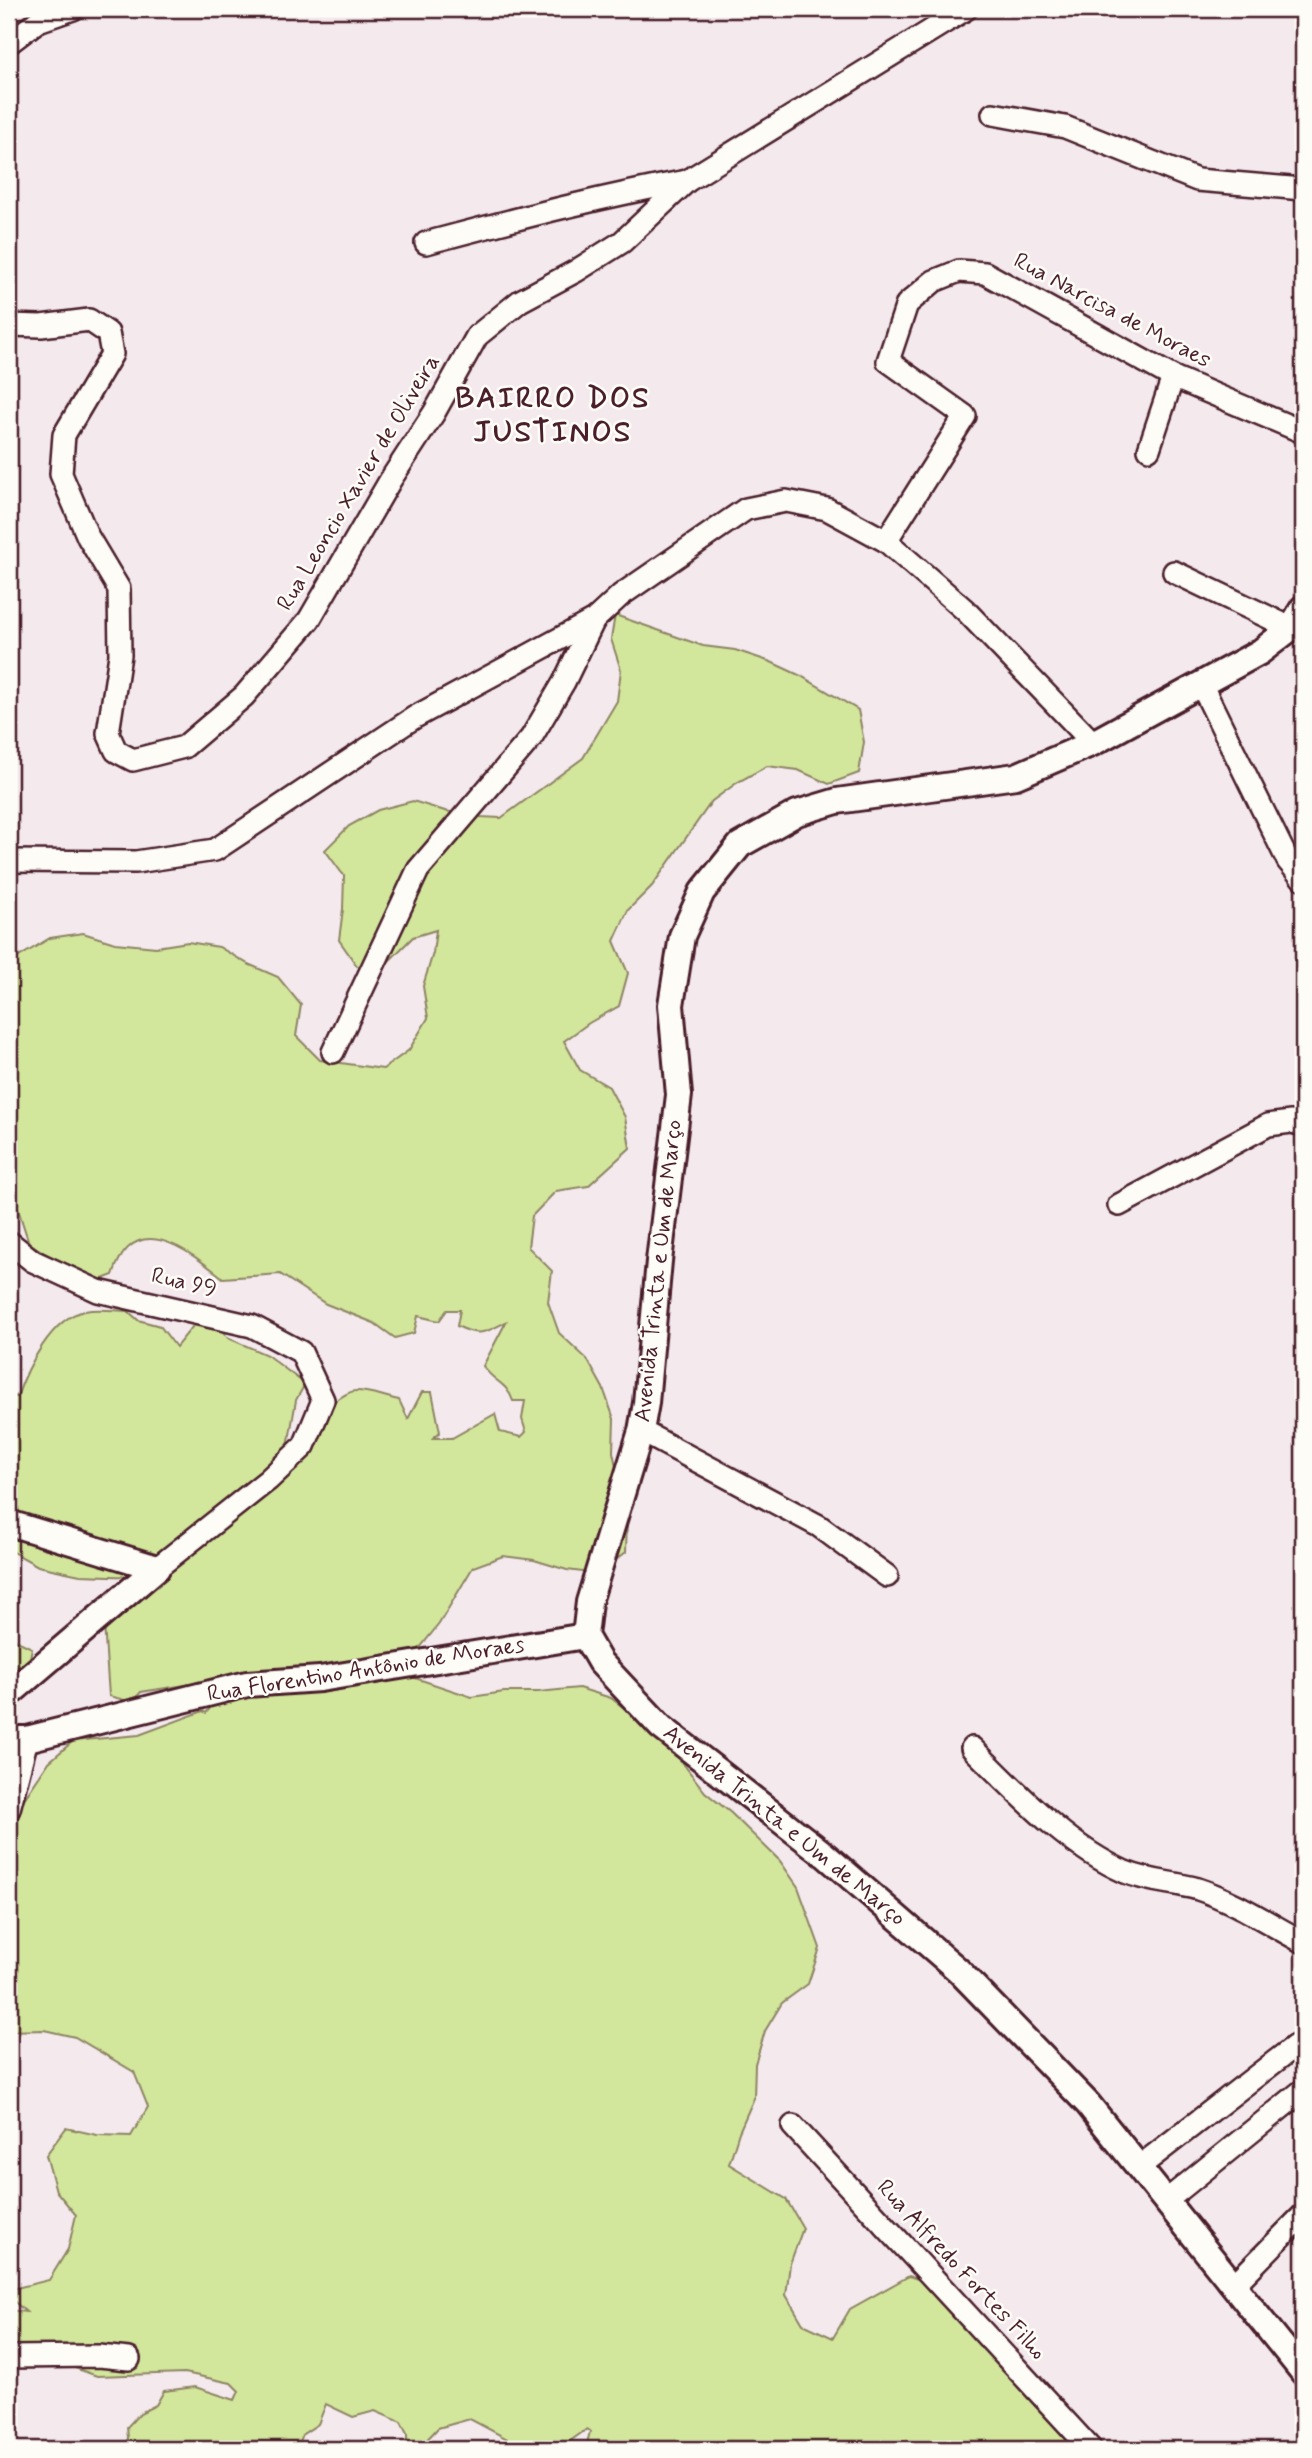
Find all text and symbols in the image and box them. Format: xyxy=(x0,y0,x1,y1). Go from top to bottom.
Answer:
street label: Rua Narcisa de Moraes xyxy=(1008,246,1216,376)
street label: Rua Leoncio Xavier de Oliveira xyxy=(270,349,448,617)
district label: BAIRRO DOS JUSTINOS xyxy=(455,379,651,452)
street label: Avenida Trinta e Um de Março xyxy=(628,1118,690,1424)
street label: Rua 99 xyxy=(148,1261,220,1305)
street label: Rua Florentino Antônio de Moraes xyxy=(205,1630,527,1710)
street label: Avenida Trinta e Um de Março xyxy=(656,1719,912,1933)
street label: Rua Alfredo Fortes Filho xyxy=(870,2173,1052,2367)

